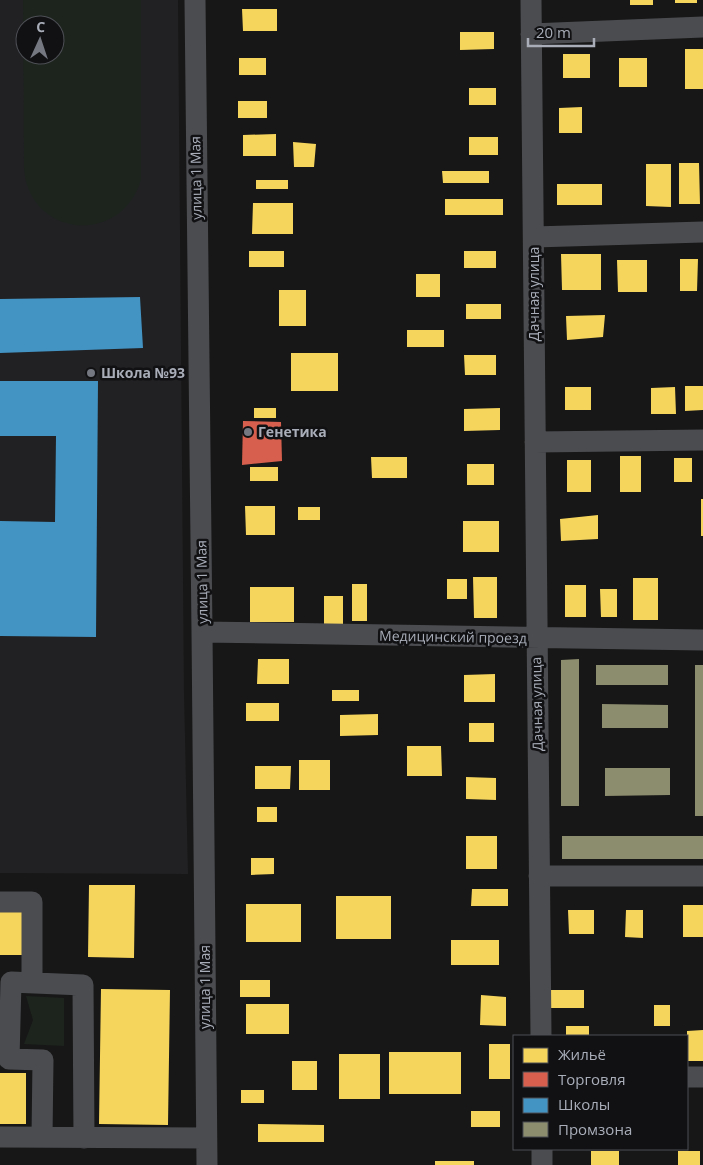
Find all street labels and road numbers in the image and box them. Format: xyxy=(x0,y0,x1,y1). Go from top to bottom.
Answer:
street label: улица 1 Мая xyxy=(185,136,206,220)
street label: Дачная улица xyxy=(524,247,543,341)
street label: улица 1 Мая xyxy=(191,540,212,624)
street label: Медицинский проезд xyxy=(379,626,527,647)
street label: Дачная улица xyxy=(526,657,547,751)
street label: улица 1 Мая xyxy=(195,945,214,1029)

